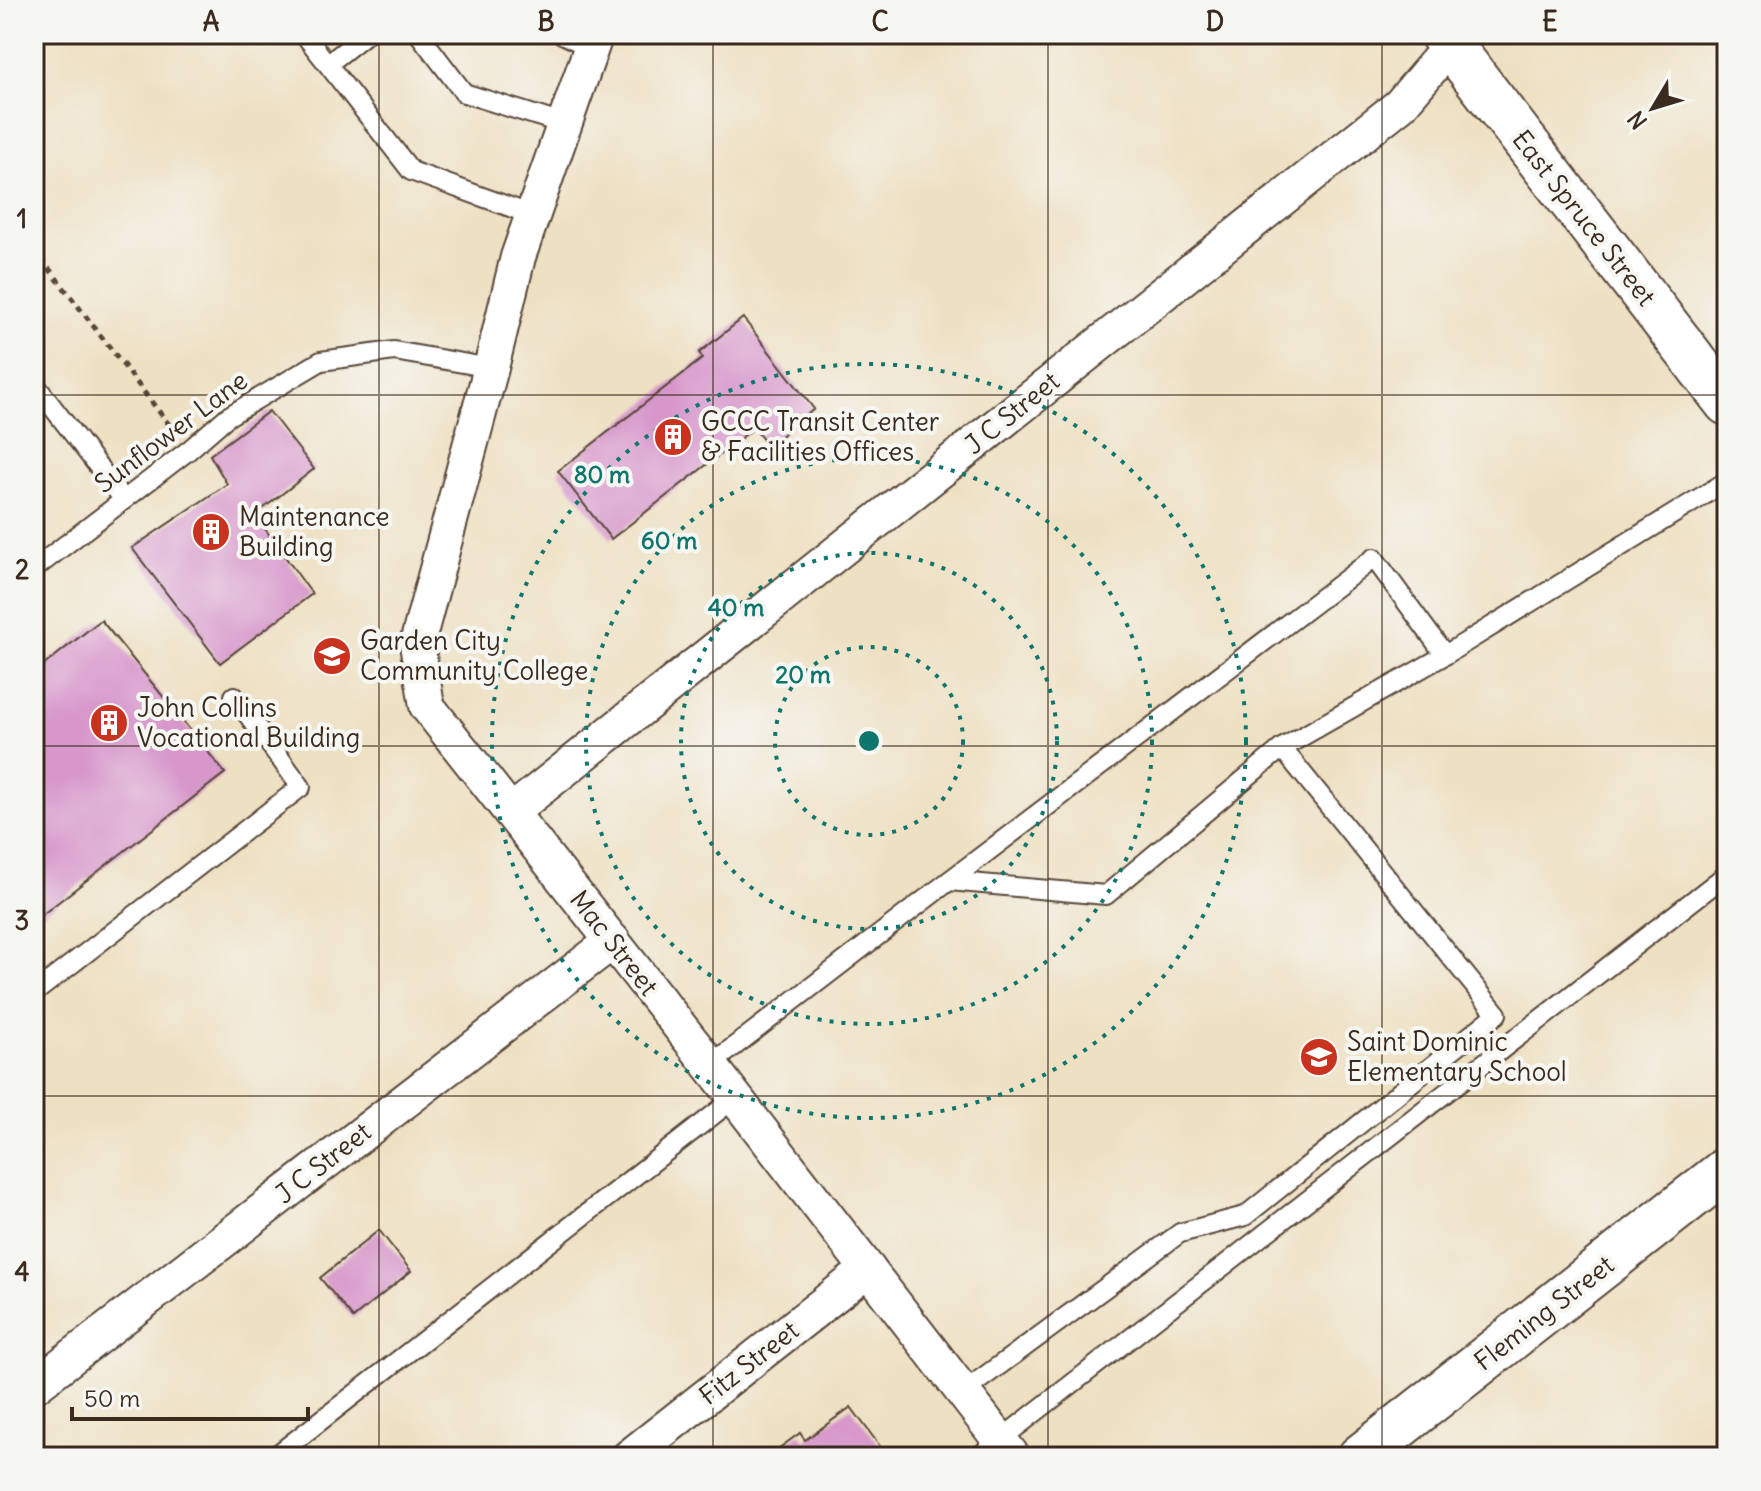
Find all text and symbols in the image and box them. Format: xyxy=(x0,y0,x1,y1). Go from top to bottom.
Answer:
text: A xyxy=(203,5,220,38)
text: B xyxy=(537,5,555,38)
text: C xyxy=(871,5,889,38)
text: D xyxy=(1206,5,1224,38)
text: E xyxy=(1542,5,1558,38)
north arrow xyxy=(1613,68,1693,148)
text: N xyxy=(1622,106,1653,135)
street label: East Spruce Street xyxy=(1506,123,1663,312)
text: 1 xyxy=(17,202,27,235)
street label: Sunflower Lane xyxy=(88,363,254,500)
street label: J C Street xyxy=(958,364,1066,461)
place label: GCCC Transit Center & Facilities Offices xyxy=(701,405,940,468)
building icon: GCCC Transit Center & Facilities Offices xyxy=(652,416,694,458)
text: 80 m xyxy=(574,459,630,489)
place label: Maintenance Building xyxy=(239,500,390,563)
building icon: Maintenance Building xyxy=(190,511,232,553)
text: 60 m xyxy=(641,525,697,555)
text: 2 xyxy=(15,553,29,586)
text: 40 m xyxy=(708,592,764,622)
place label: Garden City Community College xyxy=(360,624,588,687)
school or university icon: Garden City Community College xyxy=(311,635,353,677)
text: 20 m xyxy=(775,659,831,689)
place label: John Collins Vocational Building xyxy=(137,691,360,754)
building icon: John Collins Vocational Building xyxy=(88,702,130,744)
centre of rings xyxy=(855,727,883,755)
street label: Mac Street xyxy=(563,884,666,1002)
text: 3 xyxy=(15,904,29,937)
place label: Saint Dominic Elementary School xyxy=(1347,1025,1567,1088)
school or university icon: Saint Dominic Elementary School xyxy=(1298,1036,1340,1078)
street label: J C Street xyxy=(268,1115,377,1210)
street label: Fleming Street xyxy=(1467,1248,1620,1377)
text: 4 xyxy=(14,1255,30,1288)
street label: Fitz Street xyxy=(692,1313,805,1412)
scale bar xyxy=(72,1371,308,1421)
text: 50 m xyxy=(84,1383,140,1413)

